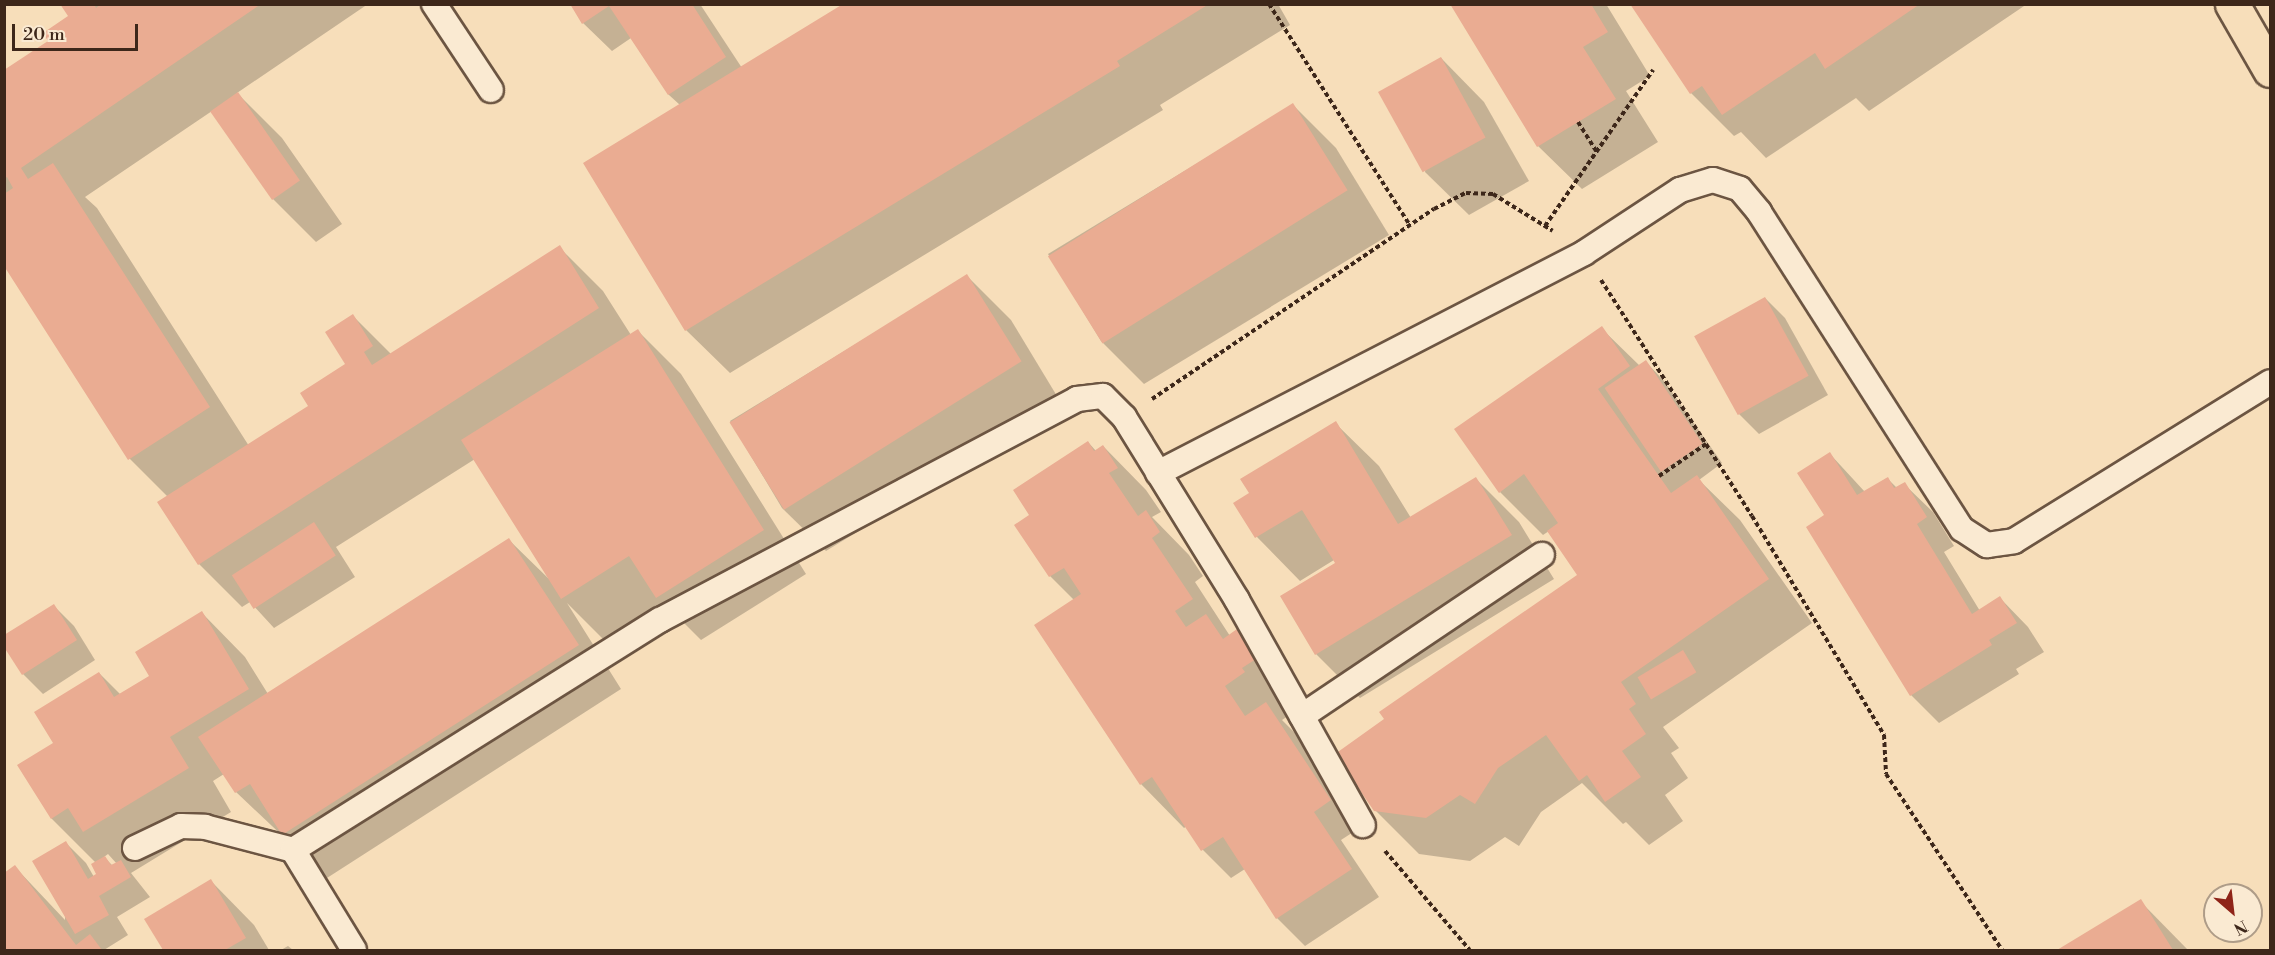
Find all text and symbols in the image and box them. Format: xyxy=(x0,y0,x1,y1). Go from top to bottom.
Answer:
scale bar xyxy=(15,12,141,50)
text: 20 m xyxy=(23,23,65,46)
north arrow xyxy=(2203,883,2263,943)
text: N xyxy=(2230,915,2251,939)

